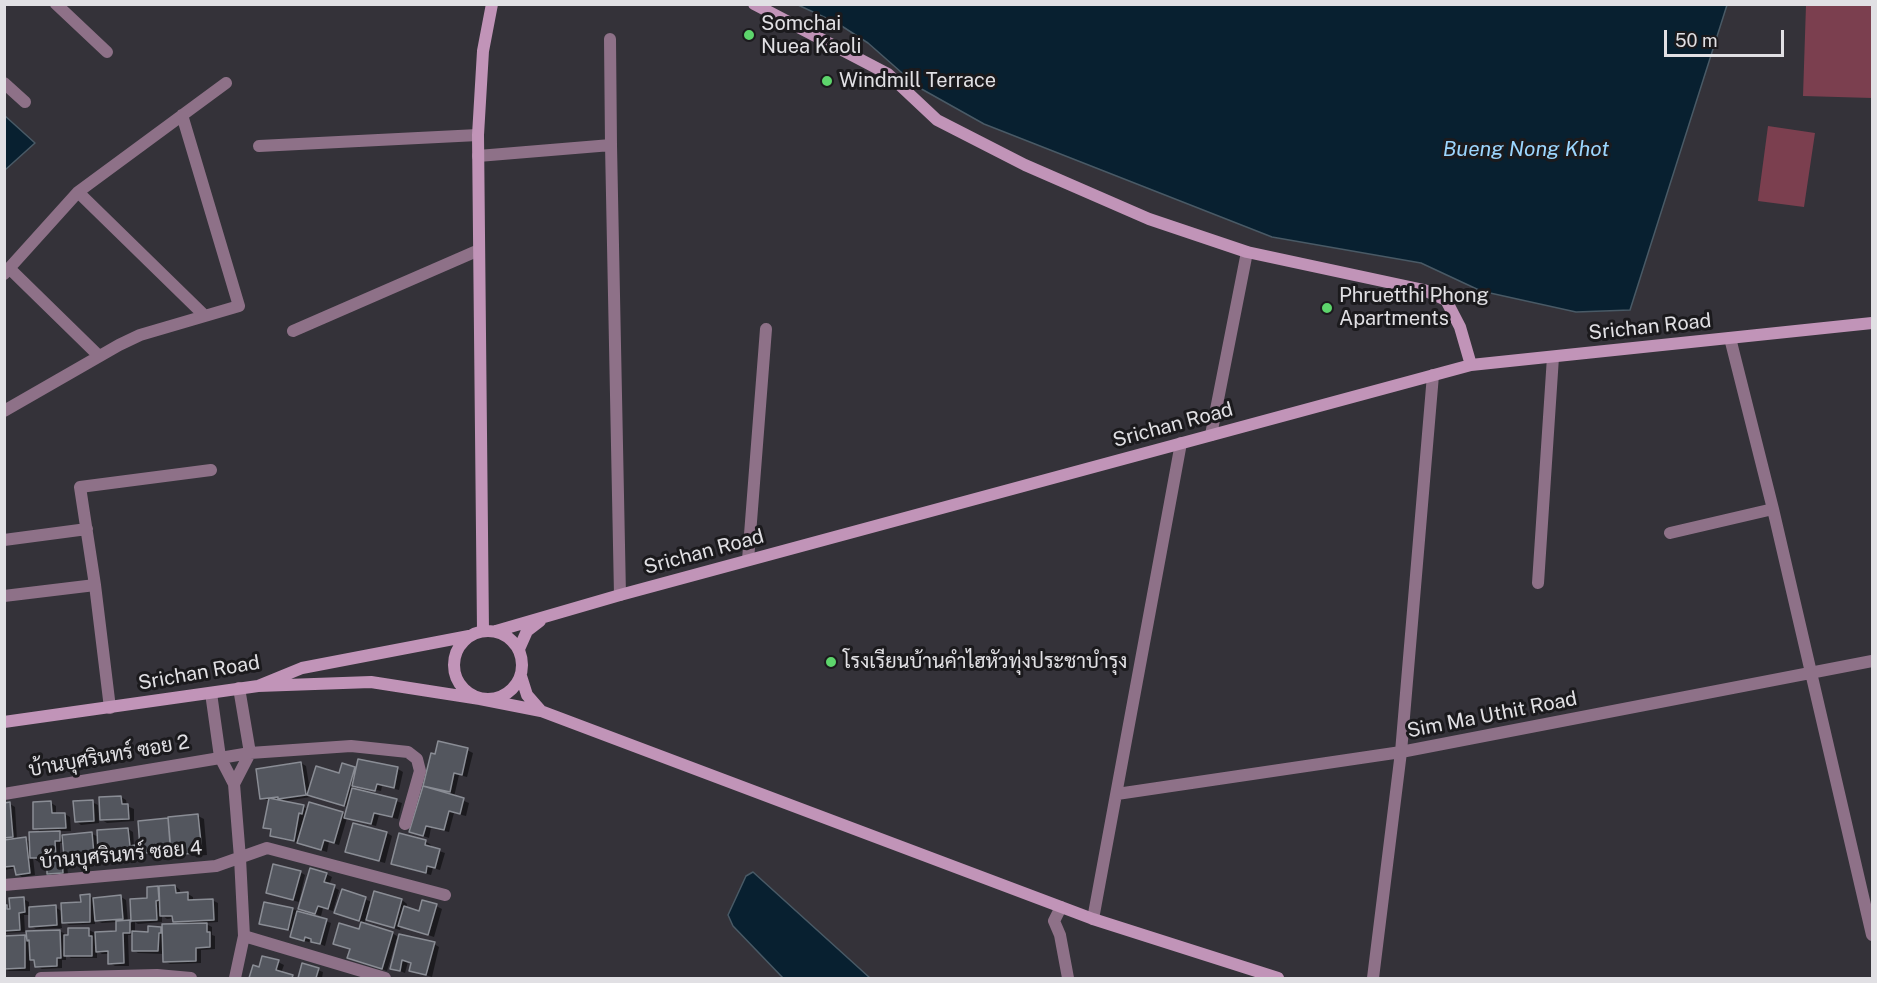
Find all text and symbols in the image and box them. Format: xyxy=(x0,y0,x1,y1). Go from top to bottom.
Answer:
place label: Somchai Nuea Kaoli xyxy=(761,12,862,59)
scale bar xyxy=(1667,18,1787,56)
marker: Somchai Nuea Kaoli xyxy=(742,28,756,42)
text: 50 m xyxy=(1675,30,1718,51)
place label: Windmill Terrace xyxy=(839,69,996,93)
marker: Windmill Terrace xyxy=(820,74,834,88)
water label: Bueng Nong Khot xyxy=(1443,137,1609,163)
place label: Phruetthi Phong Apartments xyxy=(1339,284,1489,331)
marker: Phruetthi Phong Apartments xyxy=(1320,301,1334,315)
street label: Srichan Road xyxy=(1587,309,1713,345)
street label: Srichan Road xyxy=(1110,397,1236,453)
street label: Srichan Road xyxy=(641,524,767,580)
street label: Srichan Road xyxy=(136,650,262,696)
place label: โรงเรียนบ้านคำไฮหัวทุ่งประชาบำรุง xyxy=(843,650,1127,674)
marker: โรงเรียนบ้านคำไฮหัวทุ่งประชาบำรุง xyxy=(824,655,838,669)
street label: Sim Ma Uthit Road xyxy=(1405,687,1579,743)
street label: บ้านบุศรินทร์ ซอย 2 xyxy=(27,730,191,782)
street label: บ้านบุศรินทร์ ซอย 4 xyxy=(39,836,203,874)

